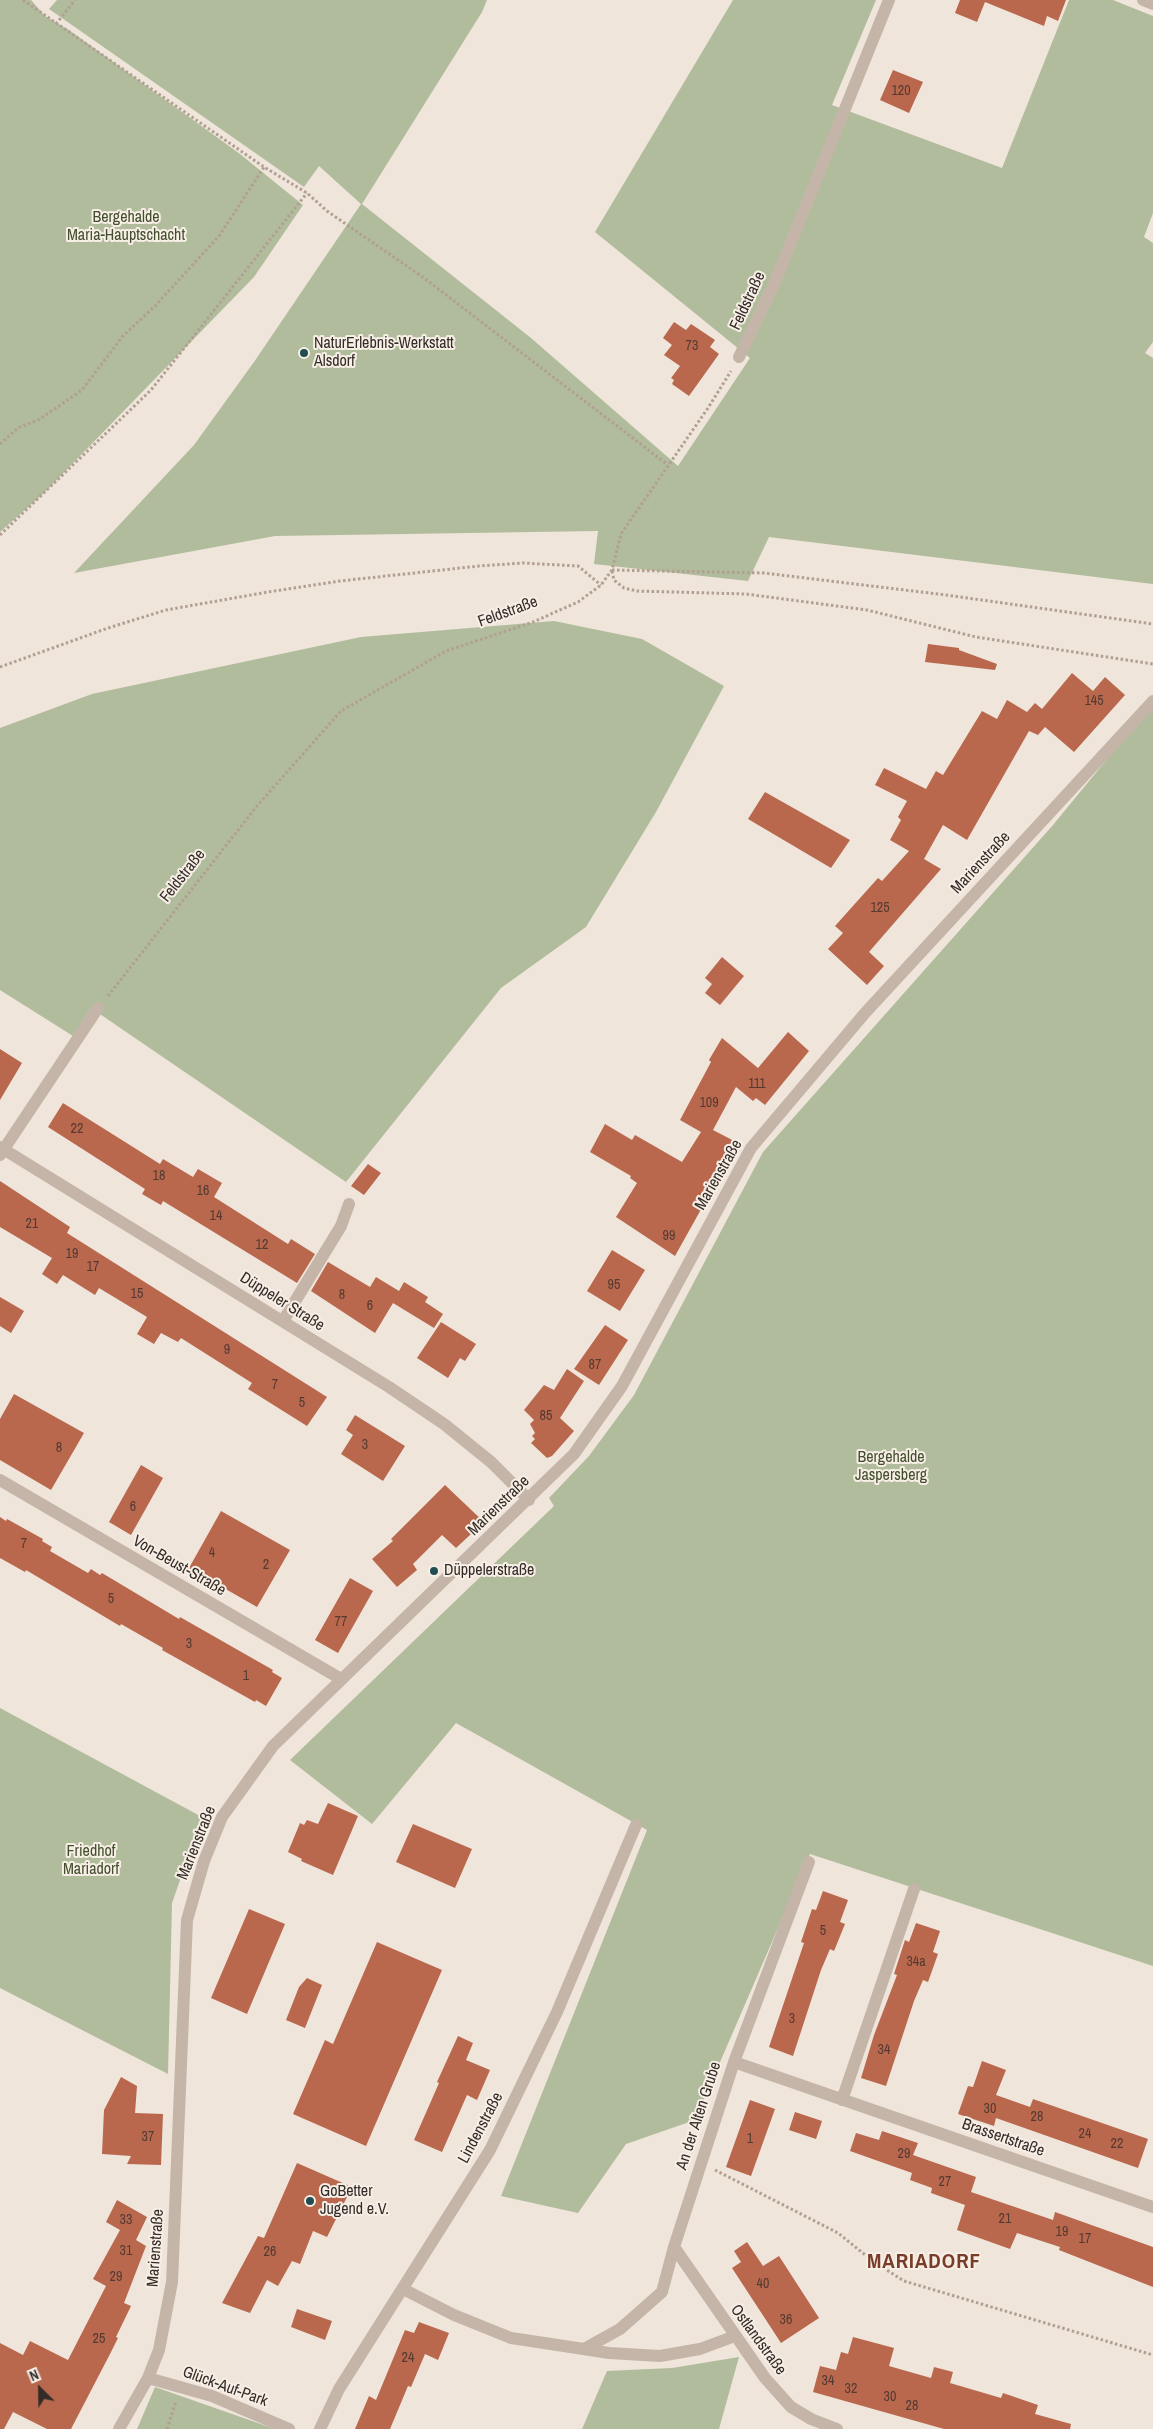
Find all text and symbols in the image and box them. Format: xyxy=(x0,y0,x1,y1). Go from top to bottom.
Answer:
house number: 120 xyxy=(891,83,911,99)
park label: Bergehalde Maria-Hauptschacht xyxy=(67,208,185,246)
street label: Feldstraße xyxy=(726,269,770,333)
place label: NaturErlebnis-Werkstatt Alsdorf xyxy=(314,334,454,372)
house number: 73 xyxy=(686,338,698,354)
marker: NaturErlebnis-Werkstatt Alsdorf xyxy=(298,347,310,359)
street label: Feldstraße xyxy=(476,592,540,632)
house number: 145 xyxy=(1084,693,1104,709)
street label: Marienstraße xyxy=(947,828,1015,898)
street label: Feldstraße xyxy=(156,846,210,906)
house number: 125 xyxy=(870,900,890,916)
house number: 111 xyxy=(748,1076,766,1092)
house number: 109 xyxy=(699,1095,719,1111)
house number: 22 xyxy=(71,1121,83,1137)
street label: Marienstraße xyxy=(691,1136,747,1214)
house number: 18 xyxy=(153,1168,165,1184)
house number: 16 xyxy=(197,1183,209,1199)
house number: 14 xyxy=(210,1208,222,1224)
house number: 21 xyxy=(26,1216,38,1232)
house number: 99 xyxy=(663,1228,675,1244)
house number: 12 xyxy=(256,1237,268,1253)
house number: 19 xyxy=(66,1246,78,1262)
house number: 17 xyxy=(87,1259,99,1275)
street label: Düppeler Straße xyxy=(236,1268,328,1336)
house number: 95 xyxy=(608,1277,620,1293)
house number: 15 xyxy=(131,1286,143,1302)
house number: 8 xyxy=(339,1287,345,1303)
house number: 6 xyxy=(367,1298,373,1314)
house number: 9 xyxy=(224,1342,230,1358)
house number: 87 xyxy=(589,1357,601,1373)
house number: 7 xyxy=(272,1377,278,1393)
house number: 5 xyxy=(299,1395,305,1411)
house number: 85 xyxy=(540,1408,552,1424)
house number: 3 xyxy=(362,1437,368,1453)
house number: 8 xyxy=(56,1440,62,1456)
park label: Bergehalde Jaspersberg xyxy=(855,1448,927,1486)
street label: Marienstraße xyxy=(464,1472,534,1540)
house number: 6 xyxy=(130,1499,136,1515)
street label: Von-Beust-Straße xyxy=(129,1532,229,1600)
house number: 7 xyxy=(21,1536,27,1552)
house number: 4 xyxy=(209,1545,215,1561)
house number: 2 xyxy=(263,1557,269,1573)
place label: Düppelerstraße xyxy=(444,1561,534,1581)
marker: Düppelerstraße xyxy=(428,1565,440,1577)
house number: 5 xyxy=(108,1591,114,1607)
house number: 77 xyxy=(335,1614,347,1630)
house number: 3 xyxy=(186,1636,192,1652)
house number: 1 xyxy=(243,1668,249,1684)
street label: Marienstraße xyxy=(173,1803,221,1883)
park label: Friedhof Mariadorf xyxy=(63,1842,119,1880)
house number: 5 xyxy=(820,1923,826,1939)
house number: 34a xyxy=(906,1954,926,1970)
house number: 3 xyxy=(789,2011,795,2027)
house number: 34 xyxy=(878,2042,890,2058)
street label: An der Alten Grube xyxy=(673,2060,725,2172)
street label: Lindenstraße xyxy=(454,2089,508,2167)
house number: 30 xyxy=(984,2101,996,2117)
house number: 28 xyxy=(1031,2109,1043,2125)
street label: Brassertstraße xyxy=(959,2115,1047,2161)
house number: 24 xyxy=(1079,2126,1091,2142)
house number: 37 xyxy=(142,2129,154,2145)
house number: 1 xyxy=(747,2131,753,2147)
house number: 22 xyxy=(1111,2136,1123,2152)
house number: 29 xyxy=(898,2146,910,2162)
house number: 27 xyxy=(939,2174,951,2190)
place label: GoBetter Jugend e.V. xyxy=(320,2182,389,2220)
marker: GoBetter Jugend e.V. xyxy=(304,2195,316,2207)
street label: Marienstraße xyxy=(144,2208,168,2288)
house number: 21 xyxy=(999,2211,1011,2227)
house number: 33 xyxy=(120,2212,132,2228)
house number: 19 xyxy=(1056,2224,1068,2240)
house number: 17 xyxy=(1079,2231,1091,2247)
house number: 31 xyxy=(120,2243,132,2259)
house number: 26 xyxy=(264,2244,276,2260)
district label: MARIADORF xyxy=(866,2249,982,2275)
house number: 29 xyxy=(110,2269,122,2285)
house number: 40 xyxy=(757,2276,769,2292)
street label: Ostlandstraße xyxy=(726,2301,790,2379)
house number: 36 xyxy=(780,2312,792,2328)
house number: 25 xyxy=(93,2331,105,2347)
house number: 24 xyxy=(402,2350,414,2366)
street label: Glück-Auf-Park xyxy=(180,2363,270,2411)
north arrow xyxy=(15,2364,65,2414)
text: N xyxy=(27,2365,41,2385)
house number: 34 xyxy=(822,2373,834,2389)
house number: 32 xyxy=(845,2381,857,2397)
house number: 30 xyxy=(884,2389,896,2405)
house number: 28 xyxy=(906,2398,918,2414)

